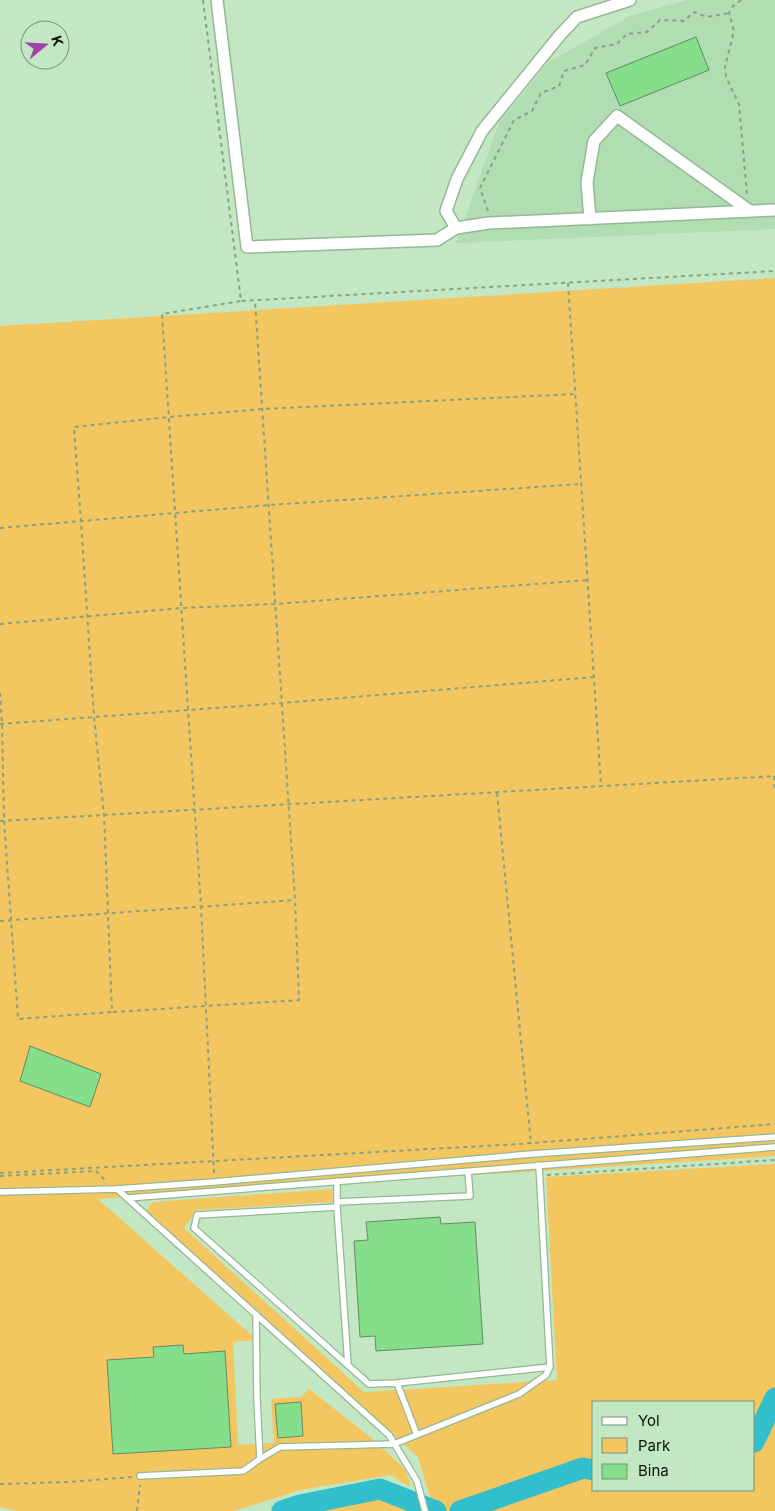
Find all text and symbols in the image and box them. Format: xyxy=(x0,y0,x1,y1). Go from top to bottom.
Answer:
north arrow xyxy=(20,20,70,70)
text: K xyxy=(48,33,67,48)
legend xyxy=(592,1401,755,1491)
text: Yol xyxy=(638,1411,660,1430)
text: Park xyxy=(638,1436,671,1455)
text: Bina xyxy=(638,1461,669,1480)

